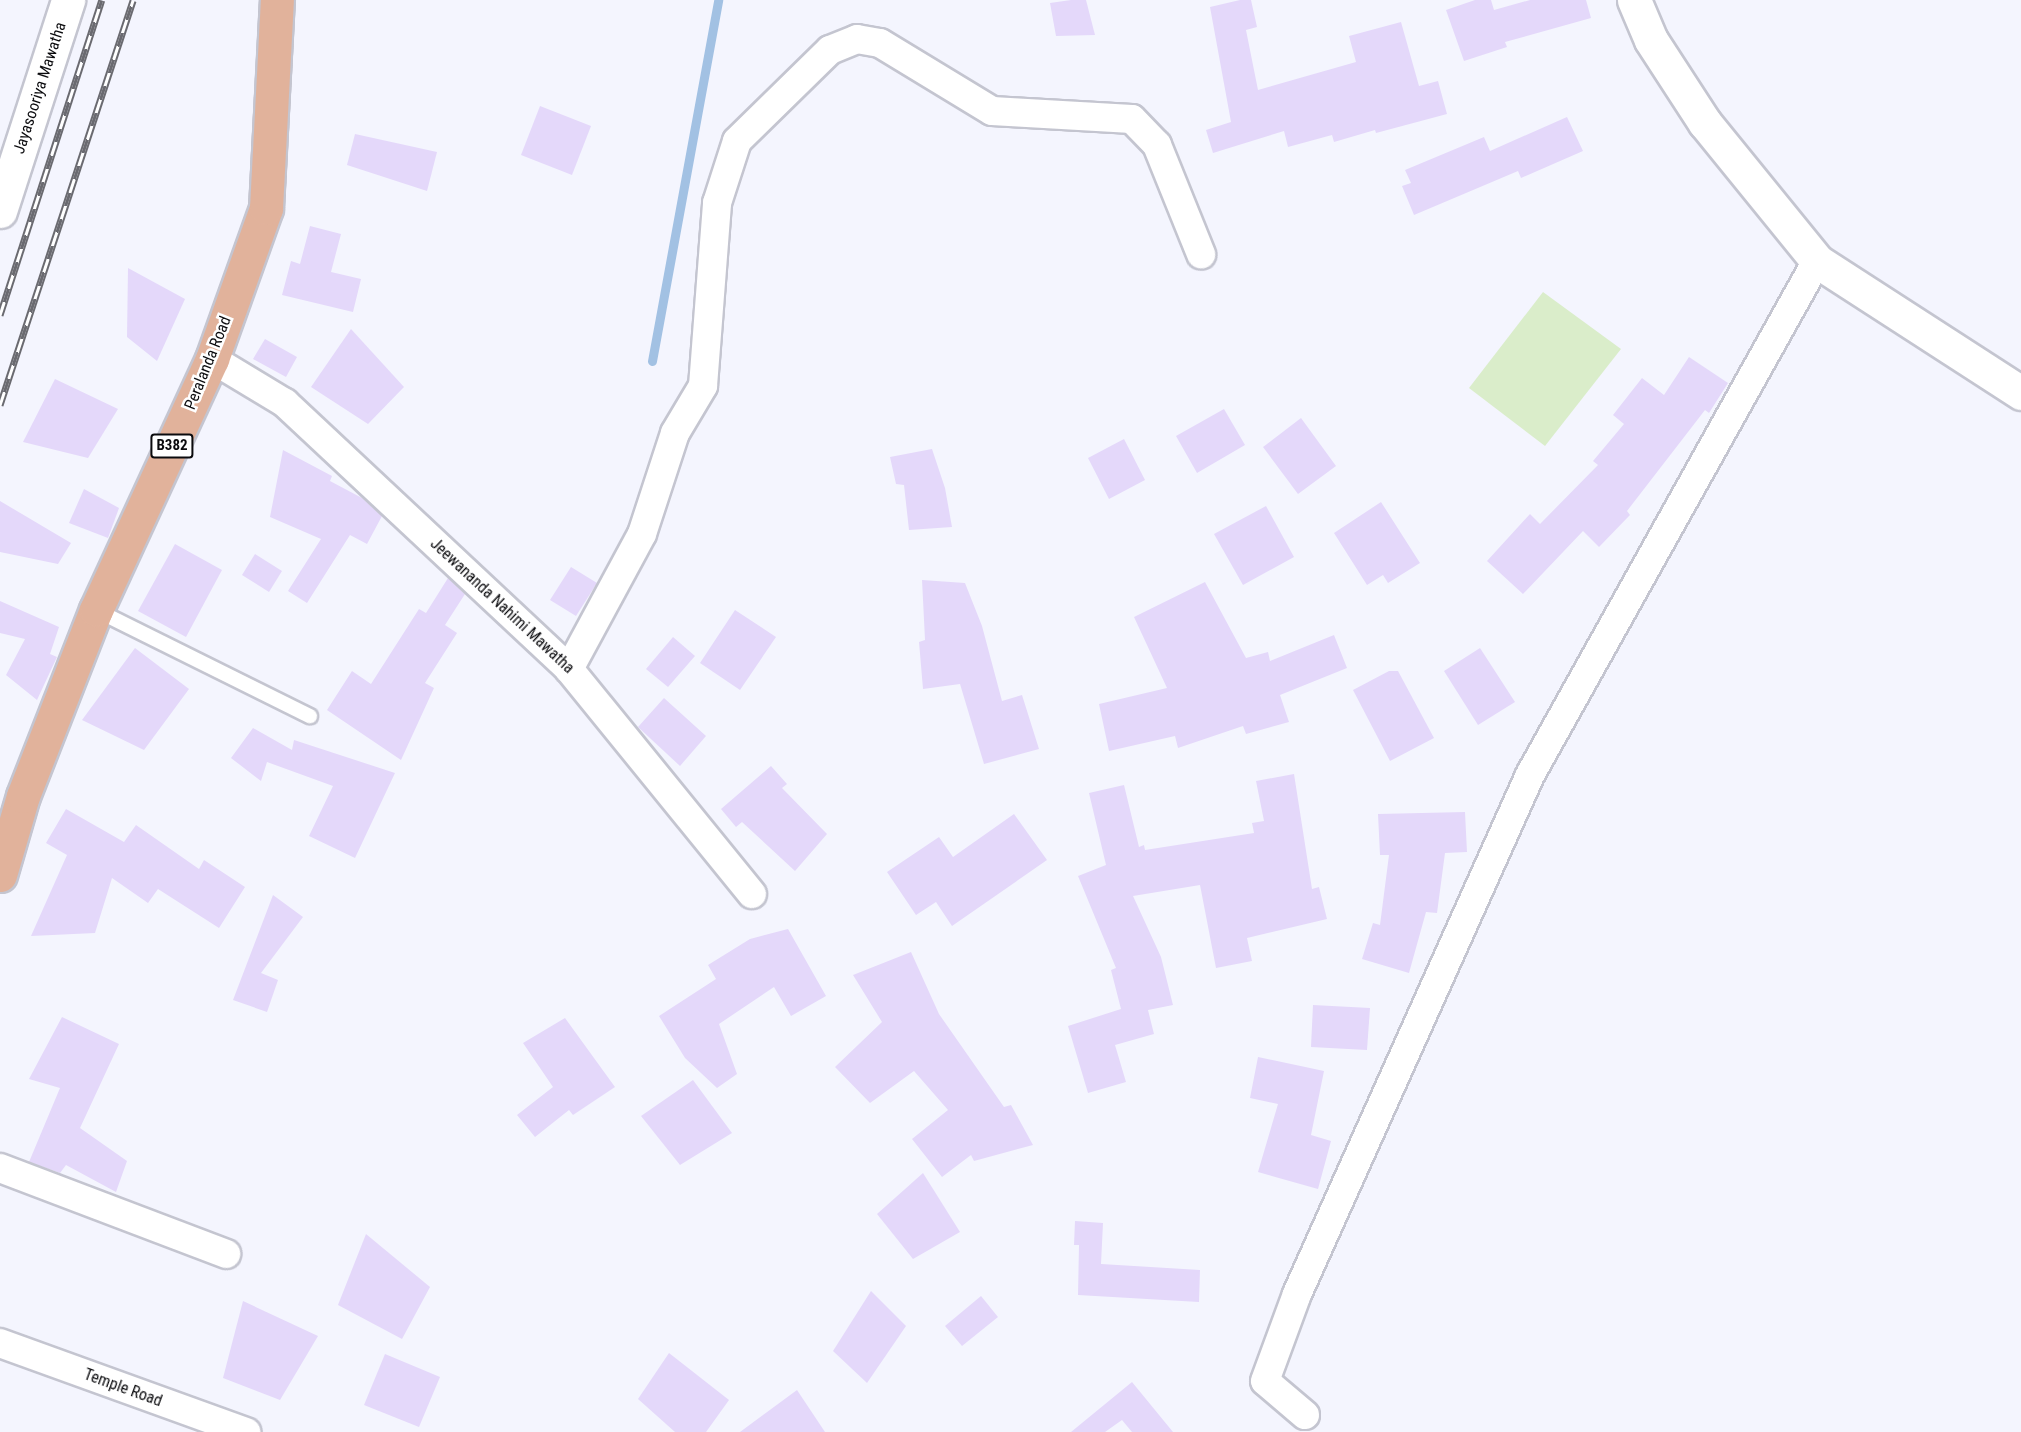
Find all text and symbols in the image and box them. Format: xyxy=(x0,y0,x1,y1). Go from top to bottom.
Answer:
street label: Jayasooriya Mawatha xyxy=(10,20,70,156)
street label: Peralanda Road xyxy=(181,314,235,412)
road number: B382 xyxy=(150,434,195,458)
street label: Jeewananda Nahimi Mawatha xyxy=(426,534,578,678)
street label: Temple Road xyxy=(81,1365,165,1411)

